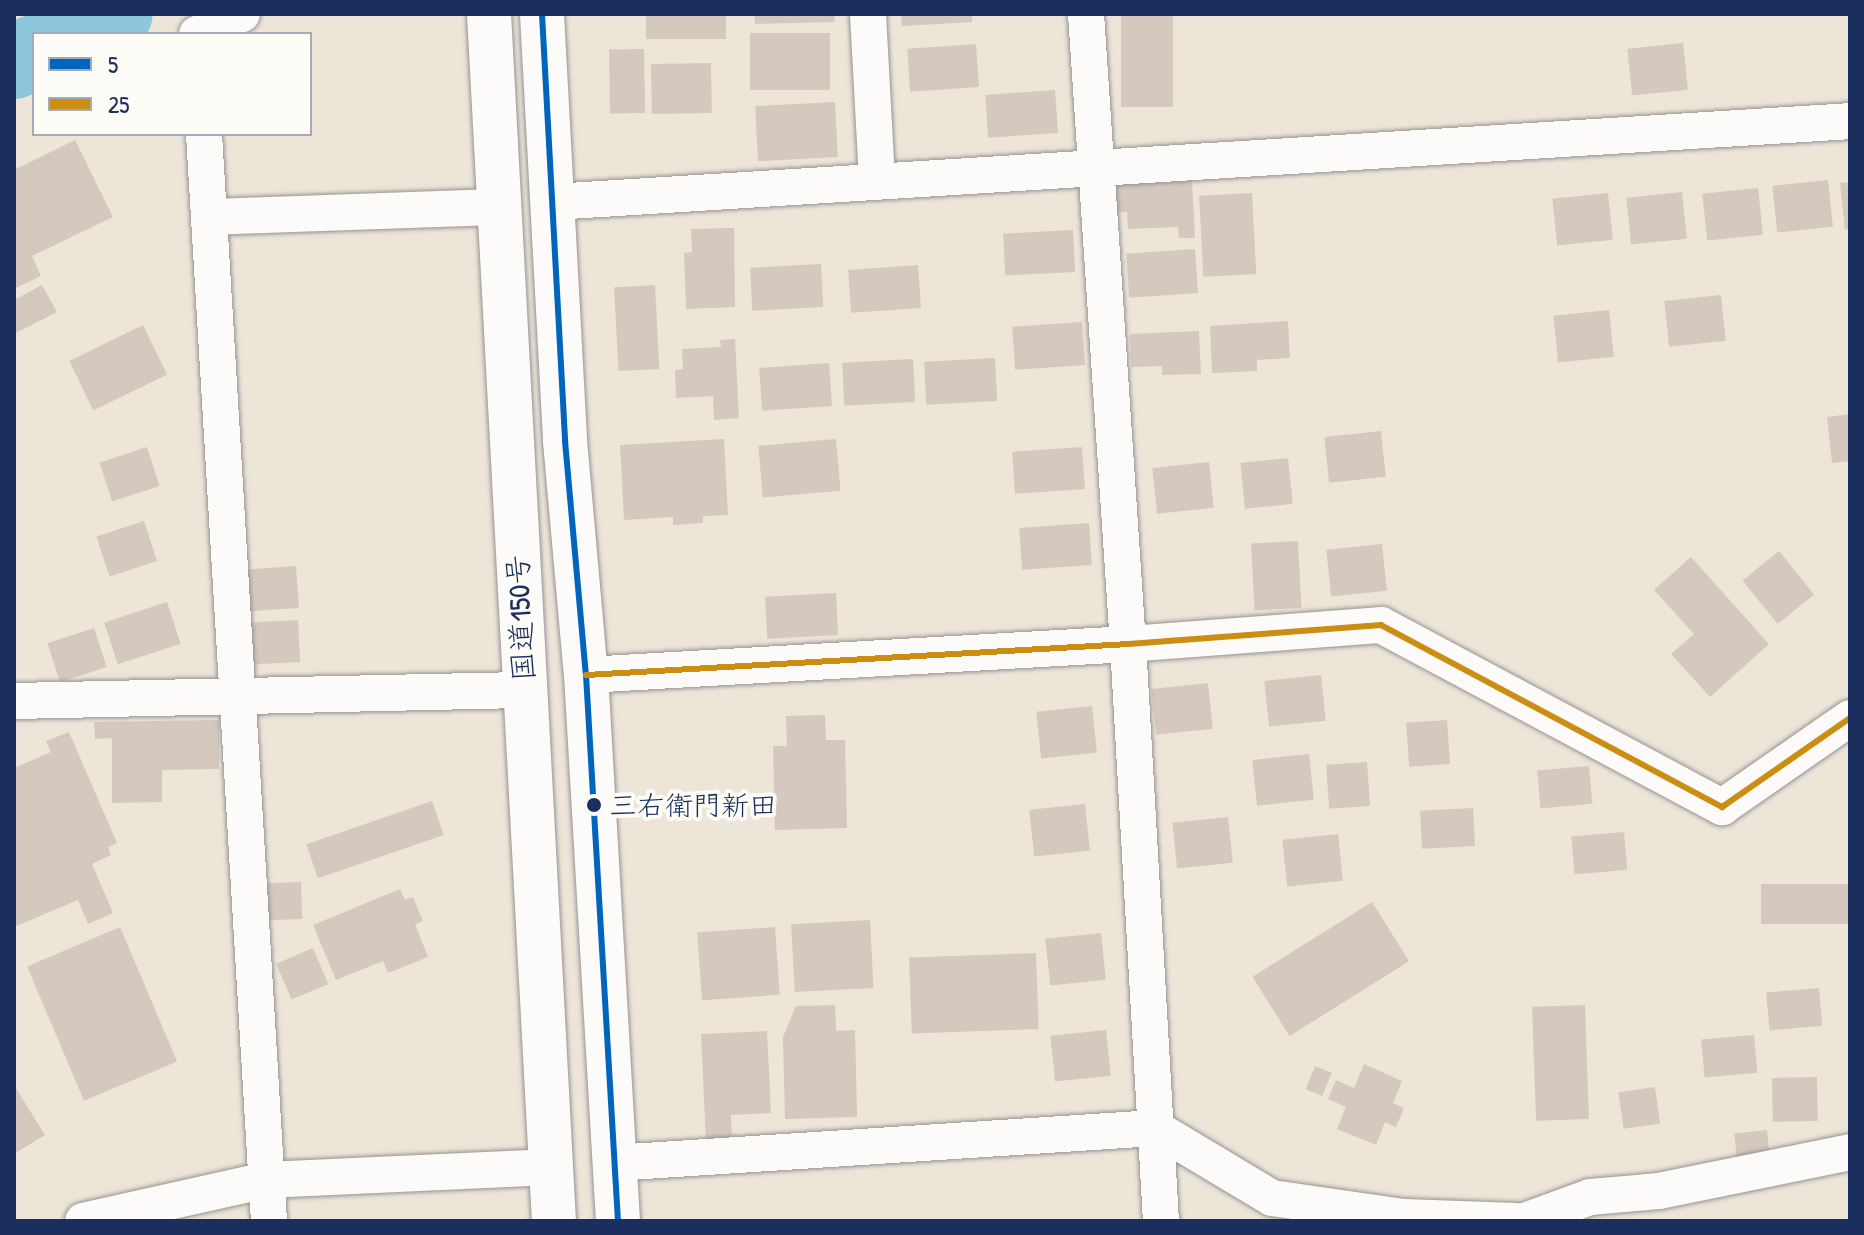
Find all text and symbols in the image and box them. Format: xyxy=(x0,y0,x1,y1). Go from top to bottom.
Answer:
legend xyxy=(32,32,312,136)
text: 5 xyxy=(108,48,118,80)
text: 25 xyxy=(108,88,129,120)
street label: 国道150号 xyxy=(499,554,541,682)
place label: 三右衛門新田 xyxy=(609,788,777,822)
marker: 三右衛門新田 xyxy=(586,797,602,813)

